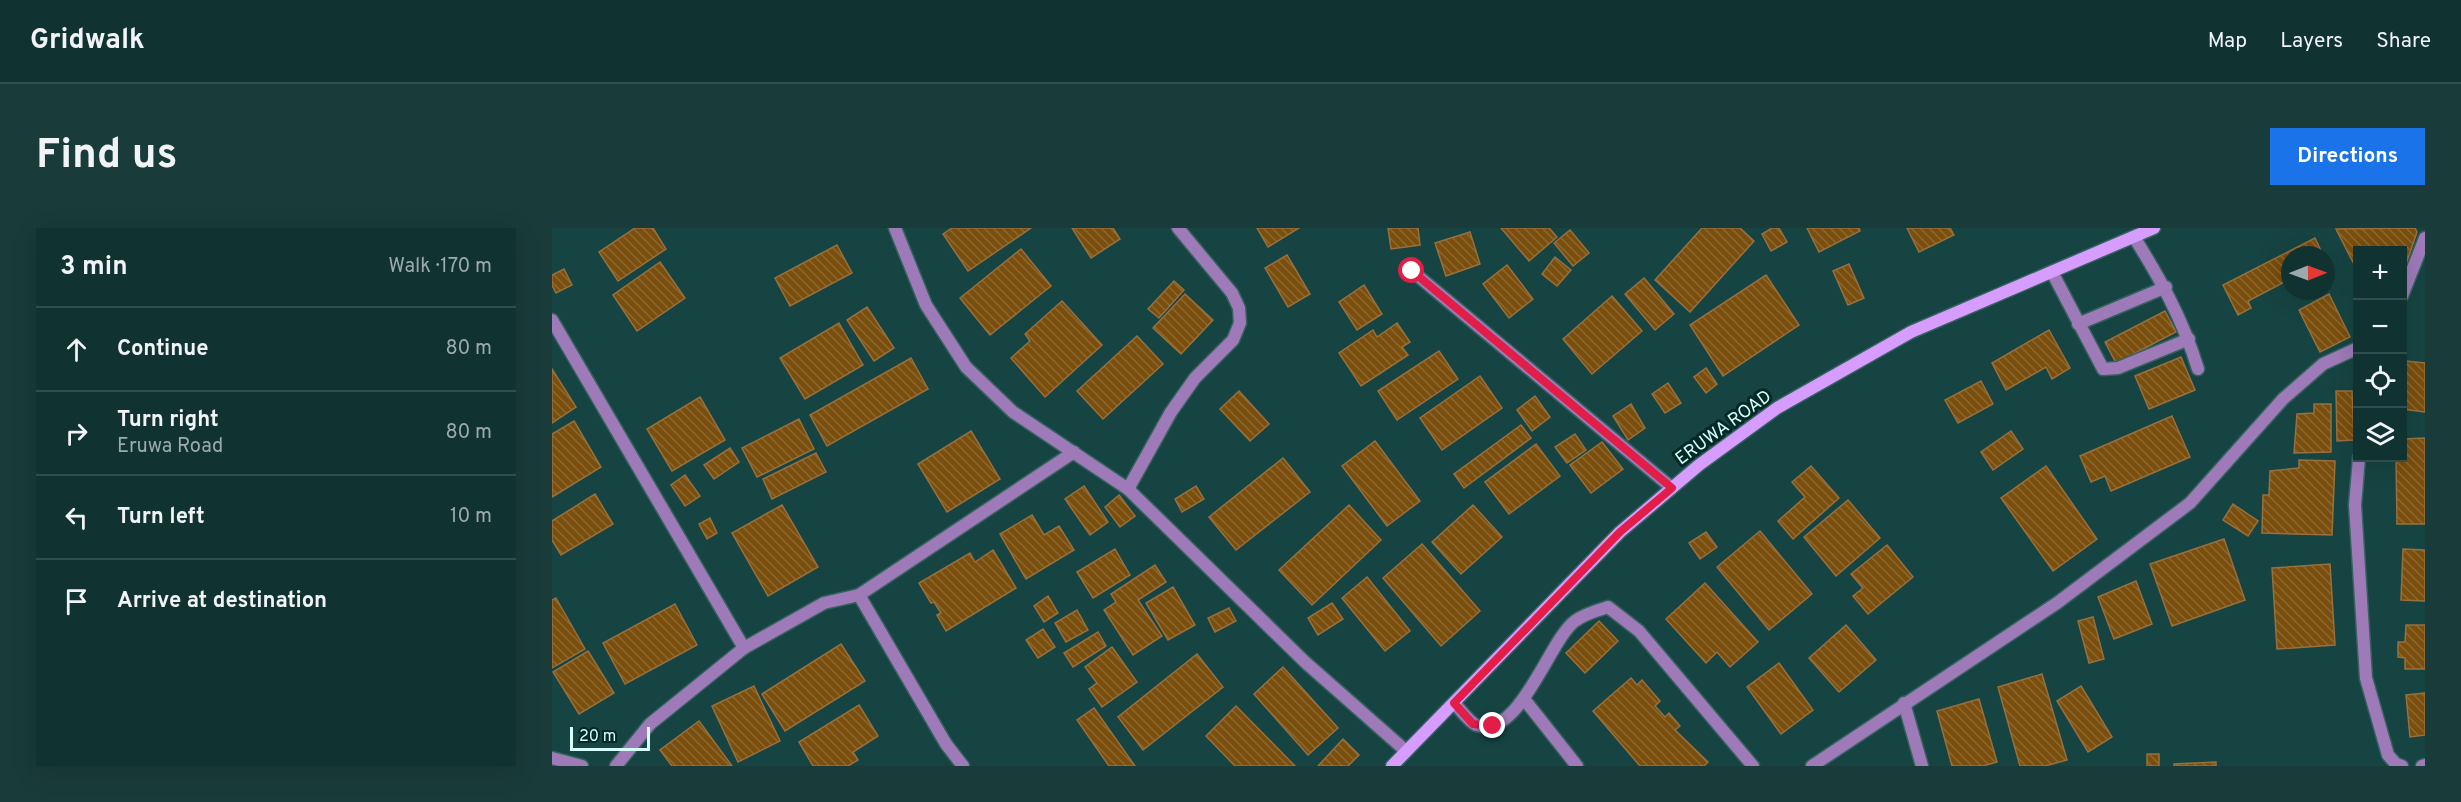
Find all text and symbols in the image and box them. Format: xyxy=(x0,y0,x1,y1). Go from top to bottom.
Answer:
text: Gridwalk xyxy=(30,23,145,59)
text: Map xyxy=(2208,28,2247,55)
text: Layers xyxy=(2280,28,2343,55)
text: Share xyxy=(2376,28,2431,55)
button: Directions xyxy=(2270,128,2425,185)
text: Find us xyxy=(36,130,177,183)
north arrow xyxy=(2281,246,2335,300)
map controls xyxy=(2353,246,2407,462)
button: + xyxy=(2353,246,2407,300)
text: 3 min xyxy=(60,251,128,284)
text: Walk · 170 m xyxy=(388,254,492,280)
route start xyxy=(1398,257,1424,283)
button: − xyxy=(2353,300,2407,354)
icon: ahead xyxy=(60,333,93,366)
text: Continue xyxy=(117,336,208,363)
text: 80 m xyxy=(446,336,492,362)
button: locate xyxy=(2353,354,2407,408)
street label: ERUWA ROAD xyxy=(1671,386,1776,471)
text: Turn right xyxy=(117,407,219,434)
button: layers xyxy=(2353,408,2407,462)
icon: right xyxy=(60,417,93,450)
text: 80 m xyxy=(446,420,492,446)
text: Eruwa Road xyxy=(117,434,223,460)
icon: left xyxy=(60,501,93,534)
text: Turn left xyxy=(117,504,205,531)
text: 10 m xyxy=(450,504,492,530)
icon: arrive xyxy=(60,585,93,618)
text: Arrive at destination xyxy=(117,588,327,615)
route end xyxy=(1479,712,1505,738)
scale bar xyxy=(570,724,650,752)
text: 20 m xyxy=(579,727,616,747)

